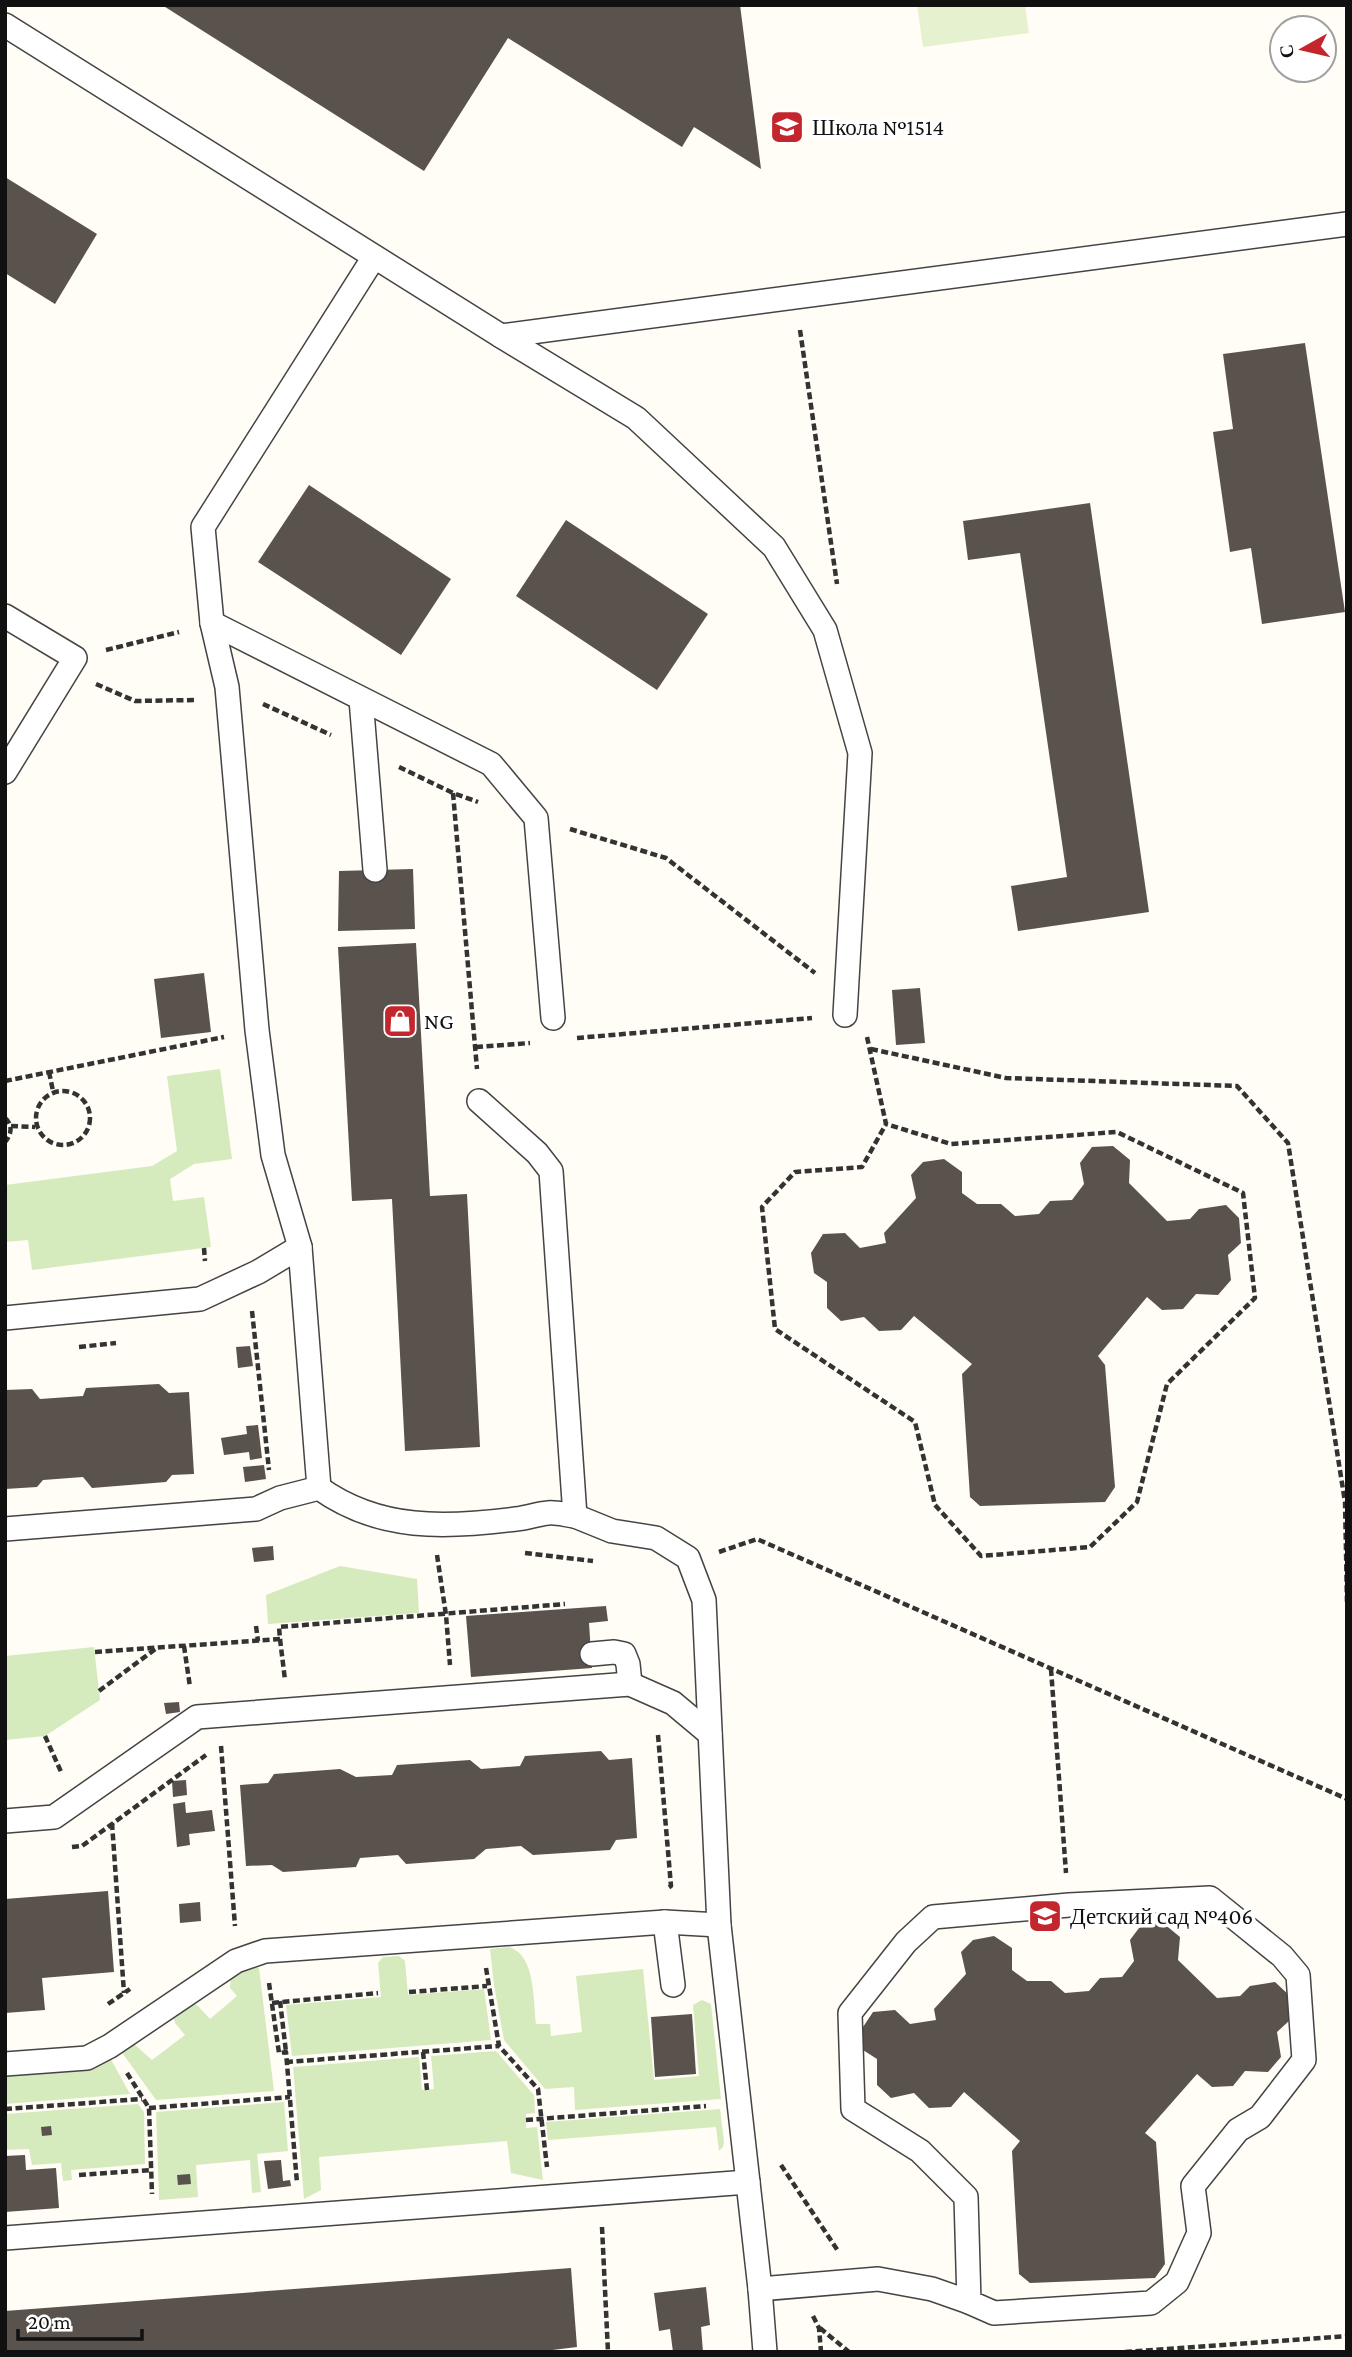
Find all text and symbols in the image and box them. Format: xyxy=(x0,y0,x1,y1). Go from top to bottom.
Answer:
north arrow xyxy=(1268,14,1338,84)
text: С xyxy=(1275,43,1298,60)
school or university icon: Школа №1514 xyxy=(768,108,806,146)
place label: Школа №1514 xyxy=(812,114,944,140)
shop icon: NG xyxy=(381,1002,419,1040)
place label: NG xyxy=(424,1008,454,1034)
school or university icon: Детский сад №406 xyxy=(1026,1897,1064,1935)
place label: Детский сад №406 xyxy=(1070,1903,1253,1929)
scale bar xyxy=(18,2298,142,2342)
text: 20 m xyxy=(28,2310,71,2334)

